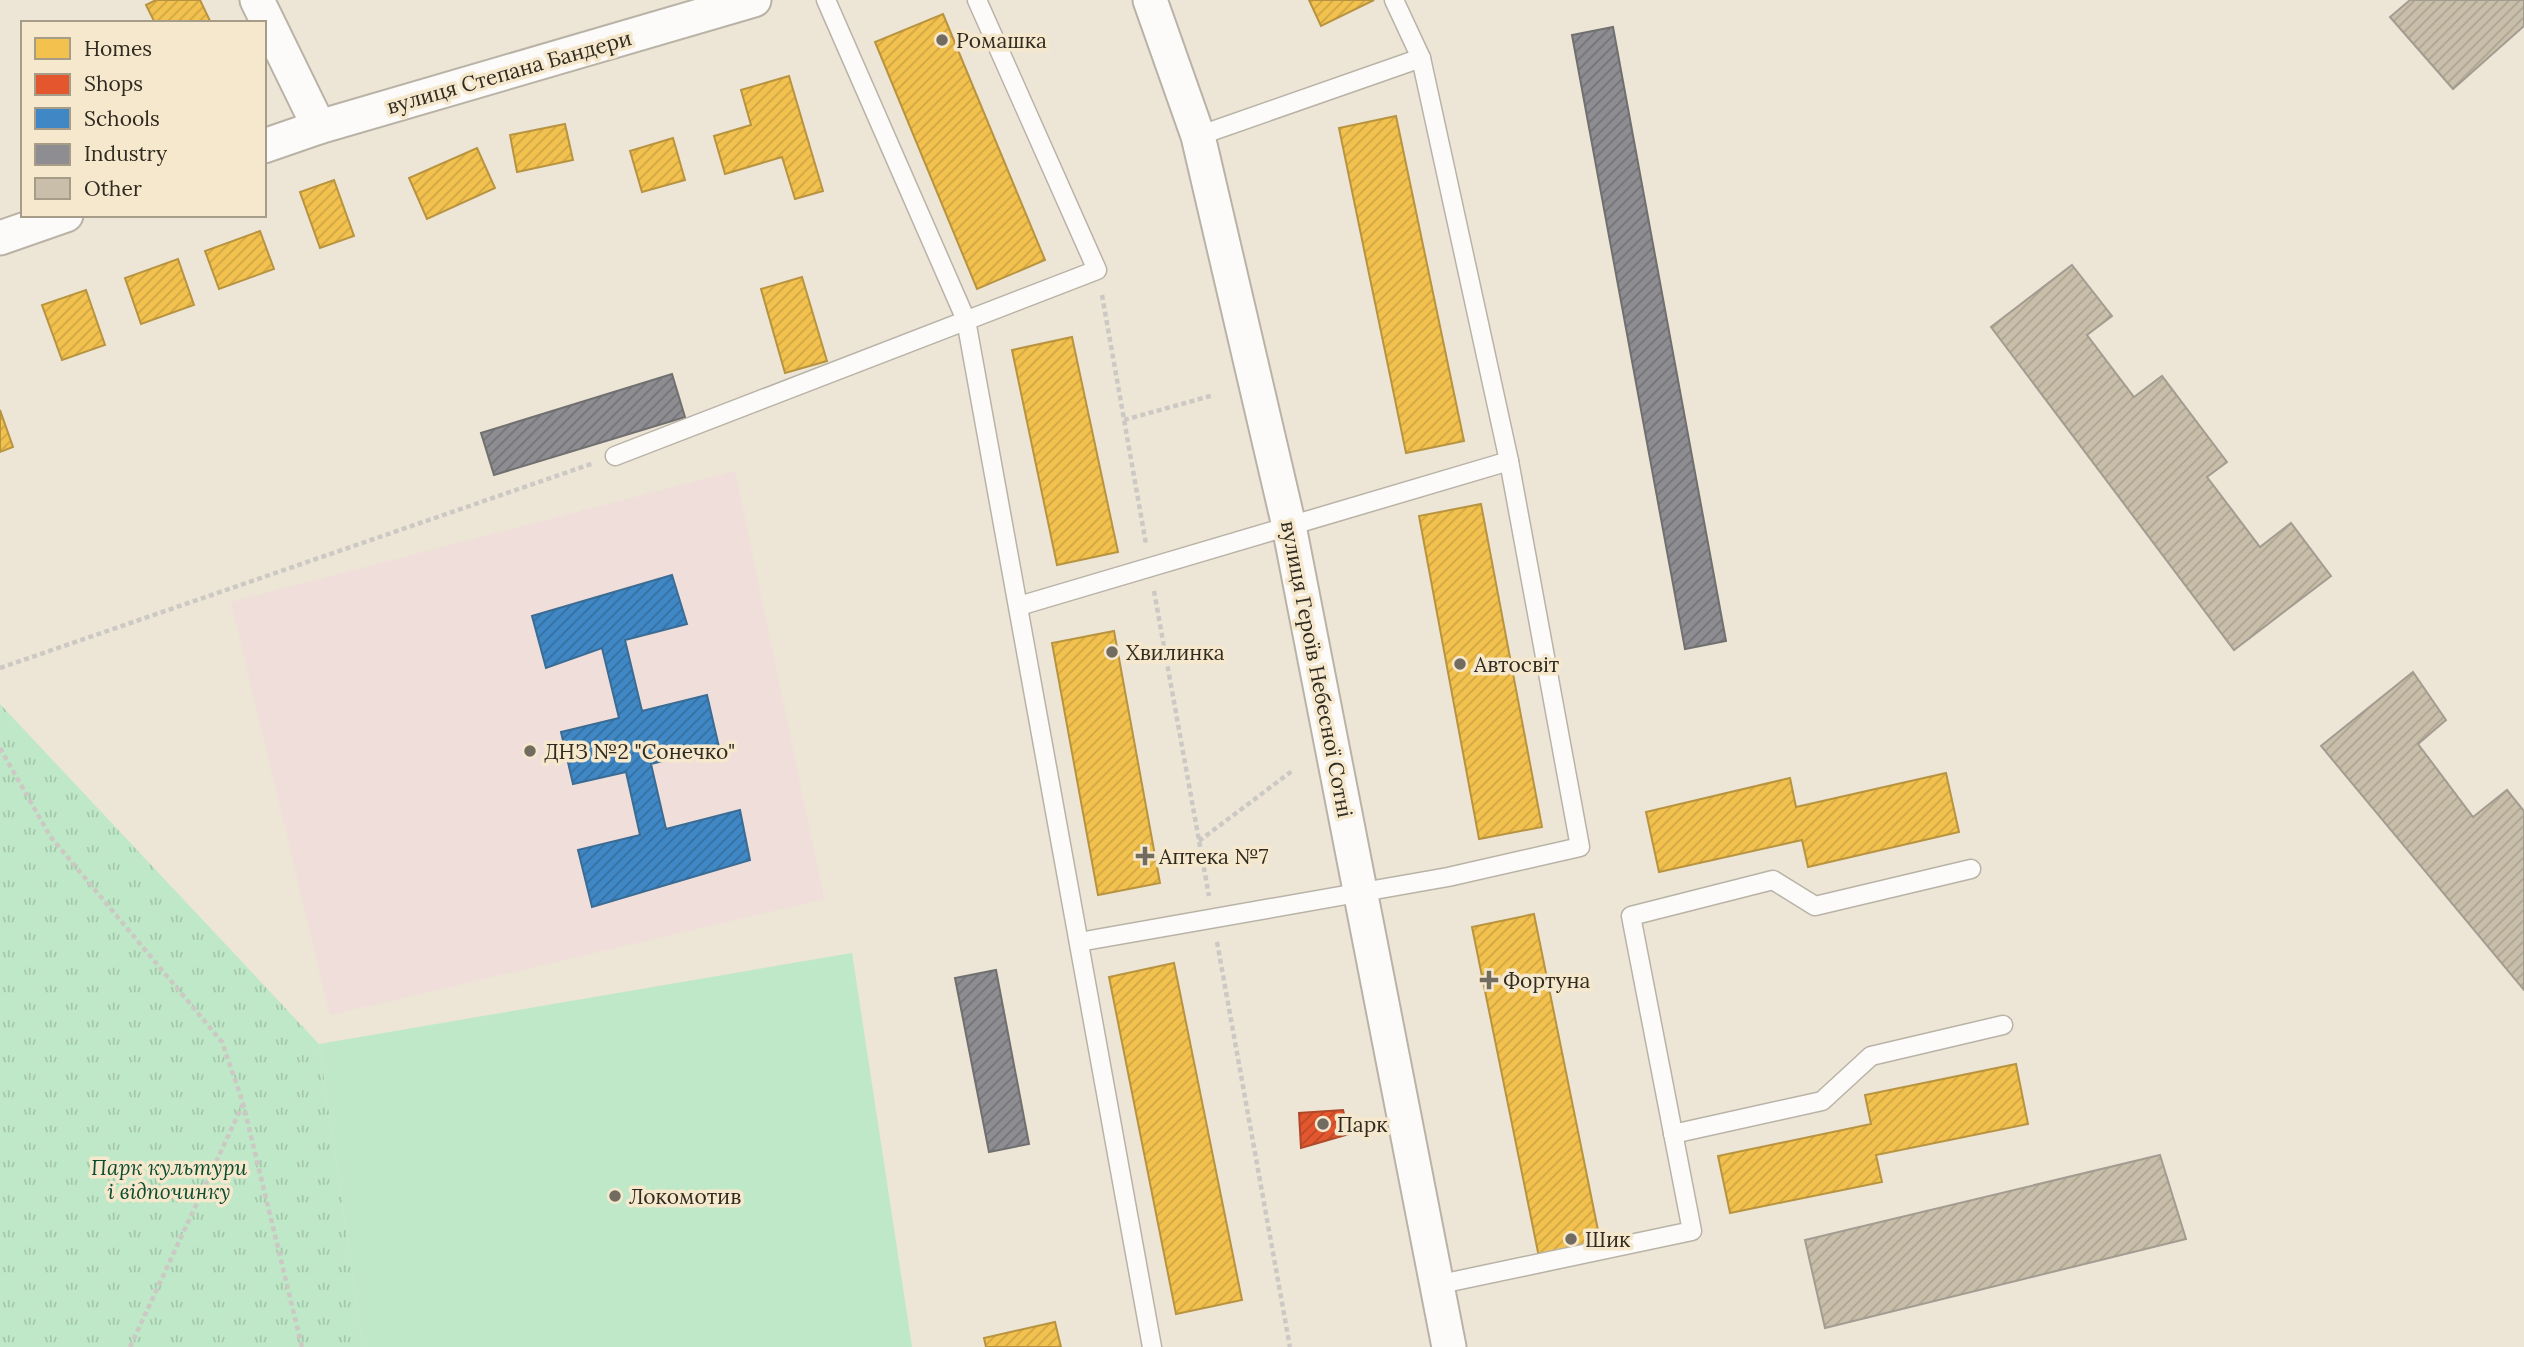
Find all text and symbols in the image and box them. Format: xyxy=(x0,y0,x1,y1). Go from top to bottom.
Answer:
legend xyxy=(21,21,266,217)
street label: вулиця Степана Бандери xyxy=(383,24,635,120)
place label: Ромашка xyxy=(956,27,1047,54)
marker: Ромашка xyxy=(934,32,950,48)
text: Homes xyxy=(84,35,152,62)
text: Shops xyxy=(84,70,143,97)
text: Schools xyxy=(84,105,160,132)
text: Industry xyxy=(84,140,167,167)
text: Other xyxy=(84,175,142,202)
street label: вулиця Героїв Небесної Сотні xyxy=(1275,518,1359,820)
place label: Хвилинка xyxy=(1126,639,1225,666)
marker: Хвилинка xyxy=(1104,644,1120,660)
place label: Автосвіт xyxy=(1473,651,1559,678)
marker: Автосвіт xyxy=(1452,656,1468,672)
place label: ДНЗ №2 "Сонечко" xyxy=(544,738,735,765)
marker: ДНЗ №2 "Сонечко" xyxy=(522,743,538,759)
place label: Аптека №7 xyxy=(1158,843,1269,870)
marker: Аптека №7 xyxy=(1137,848,1153,864)
place label: Фортуна xyxy=(1503,967,1590,994)
marker: Фортуна xyxy=(1481,972,1497,988)
place label: Парк xyxy=(1337,1111,1388,1138)
marker: Парк xyxy=(1315,1116,1331,1132)
park label: Парк культури і відпочинку xyxy=(91,1154,247,1205)
place label: Локомотив xyxy=(629,1183,741,1210)
marker: Локомотив xyxy=(607,1188,623,1204)
place label: Шик xyxy=(1585,1226,1631,1253)
marker: Шик xyxy=(1563,1231,1579,1247)

